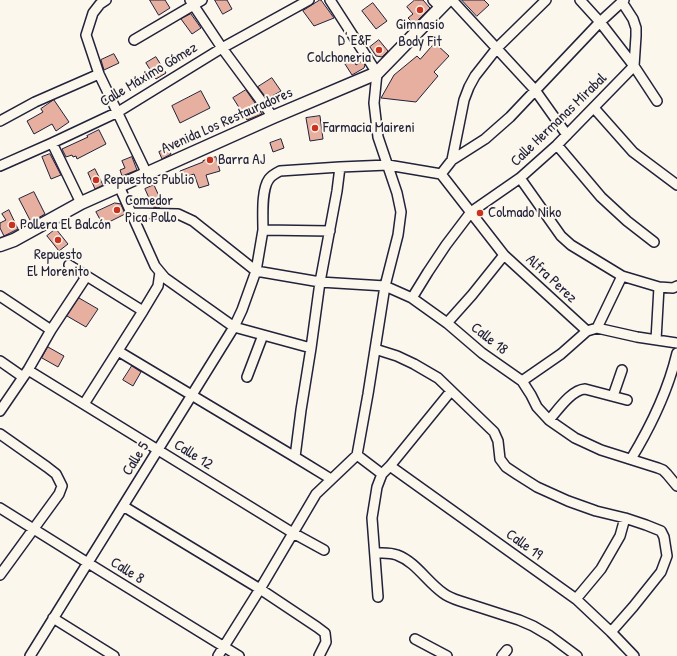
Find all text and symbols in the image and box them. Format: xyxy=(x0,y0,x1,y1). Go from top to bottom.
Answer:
marker: Gimnasio Body Fit xyxy=(415,5,425,15)
place label: Gimnasio Body Fit xyxy=(396,16,444,51)
place label: D' E&F Colchoneria xyxy=(307,32,371,67)
street label: Calle Máximo Gómez xyxy=(97,39,201,111)
marker: D' E&F Colchoneria xyxy=(374,45,384,55)
street label: Calle Hermanas Mirabal xyxy=(507,70,611,170)
street label: Avenida Los Restauradores xyxy=(158,84,296,158)
place label: Farmacia Maireni xyxy=(323,119,415,137)
marker: Farmacia Maireni xyxy=(310,123,320,133)
place label: Barra AJ xyxy=(218,151,265,169)
marker: Barra AJ xyxy=(205,155,215,165)
place label: Repuestos Publio xyxy=(104,171,194,189)
marker: Repuestos Publio xyxy=(91,175,101,185)
place label: Comedor Pica Pollo xyxy=(125,192,176,227)
place label: Colmado Niko xyxy=(488,204,561,222)
marker: Comedor Pica Pollo xyxy=(112,205,122,215)
marker: Colmado Niko xyxy=(475,208,485,218)
place label: Pollera El Balcón xyxy=(20,216,111,234)
marker: Pollera El Balcón xyxy=(7,220,17,230)
marker: Repuesto El Morenito xyxy=(53,235,63,245)
place label: Repuesto El Morenito xyxy=(27,246,89,281)
street label: Alfra Perez xyxy=(522,251,580,307)
street label: Calle 18 xyxy=(467,319,511,359)
street label: Calle 12 xyxy=(170,436,216,474)
street label: Calle 5 xyxy=(119,439,153,479)
street label: Calle 19 xyxy=(502,526,546,564)
street label: Calle 8 xyxy=(107,554,147,588)

